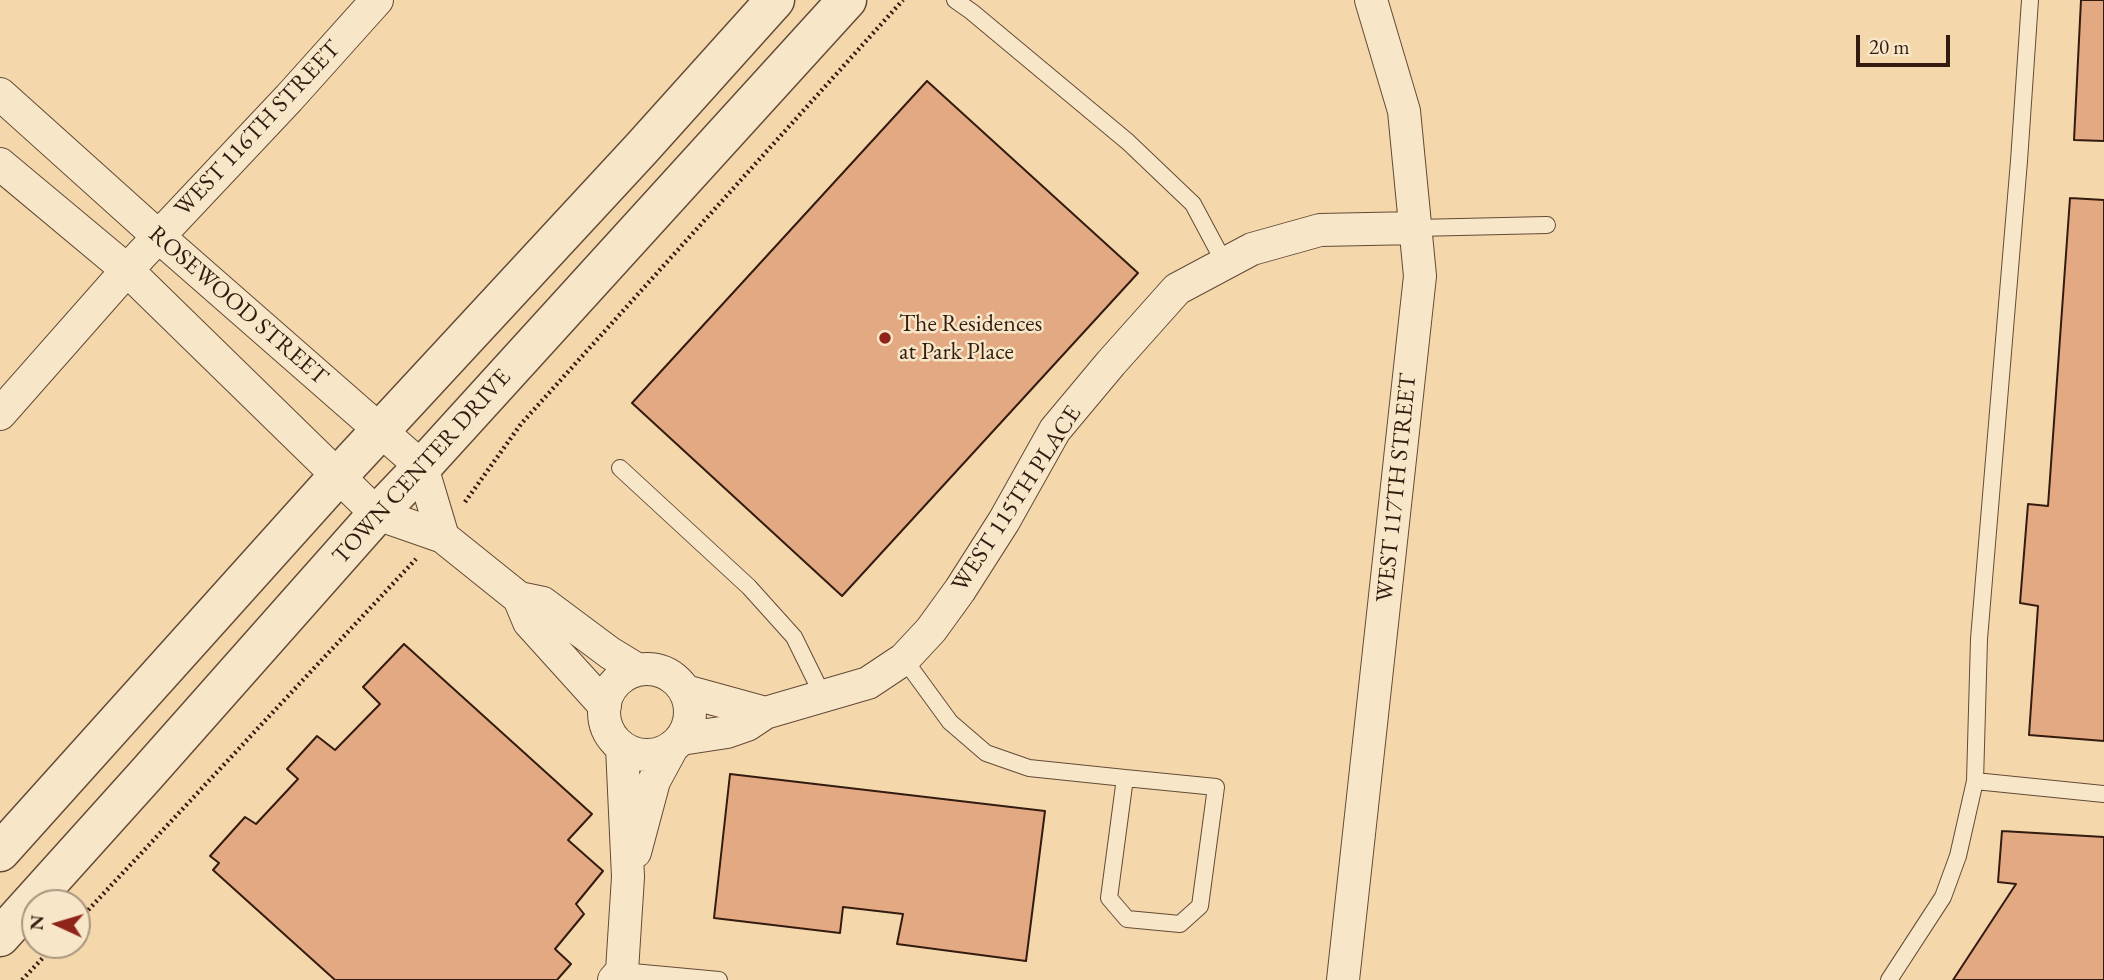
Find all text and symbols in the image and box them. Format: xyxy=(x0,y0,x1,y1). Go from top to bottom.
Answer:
scale bar xyxy=(1859,21,1954,65)
text: 20 m xyxy=(1869,33,1910,60)
street label: WEST 116TH STREET xyxy=(169,35,347,223)
street label: ROSEWOOD STREET xyxy=(142,220,334,392)
place label: The Residences at Park Place xyxy=(899,310,1042,366)
marker: The Residences at Park Place xyxy=(877,330,893,346)
street label: TOWN CENTER DRIVE xyxy=(327,363,517,571)
street label: WEST 117TH STREET xyxy=(1371,372,1423,604)
street label: WEST 115TH PLACE xyxy=(946,401,1088,597)
north arrow xyxy=(21,889,91,959)
text: N xyxy=(24,914,50,931)

